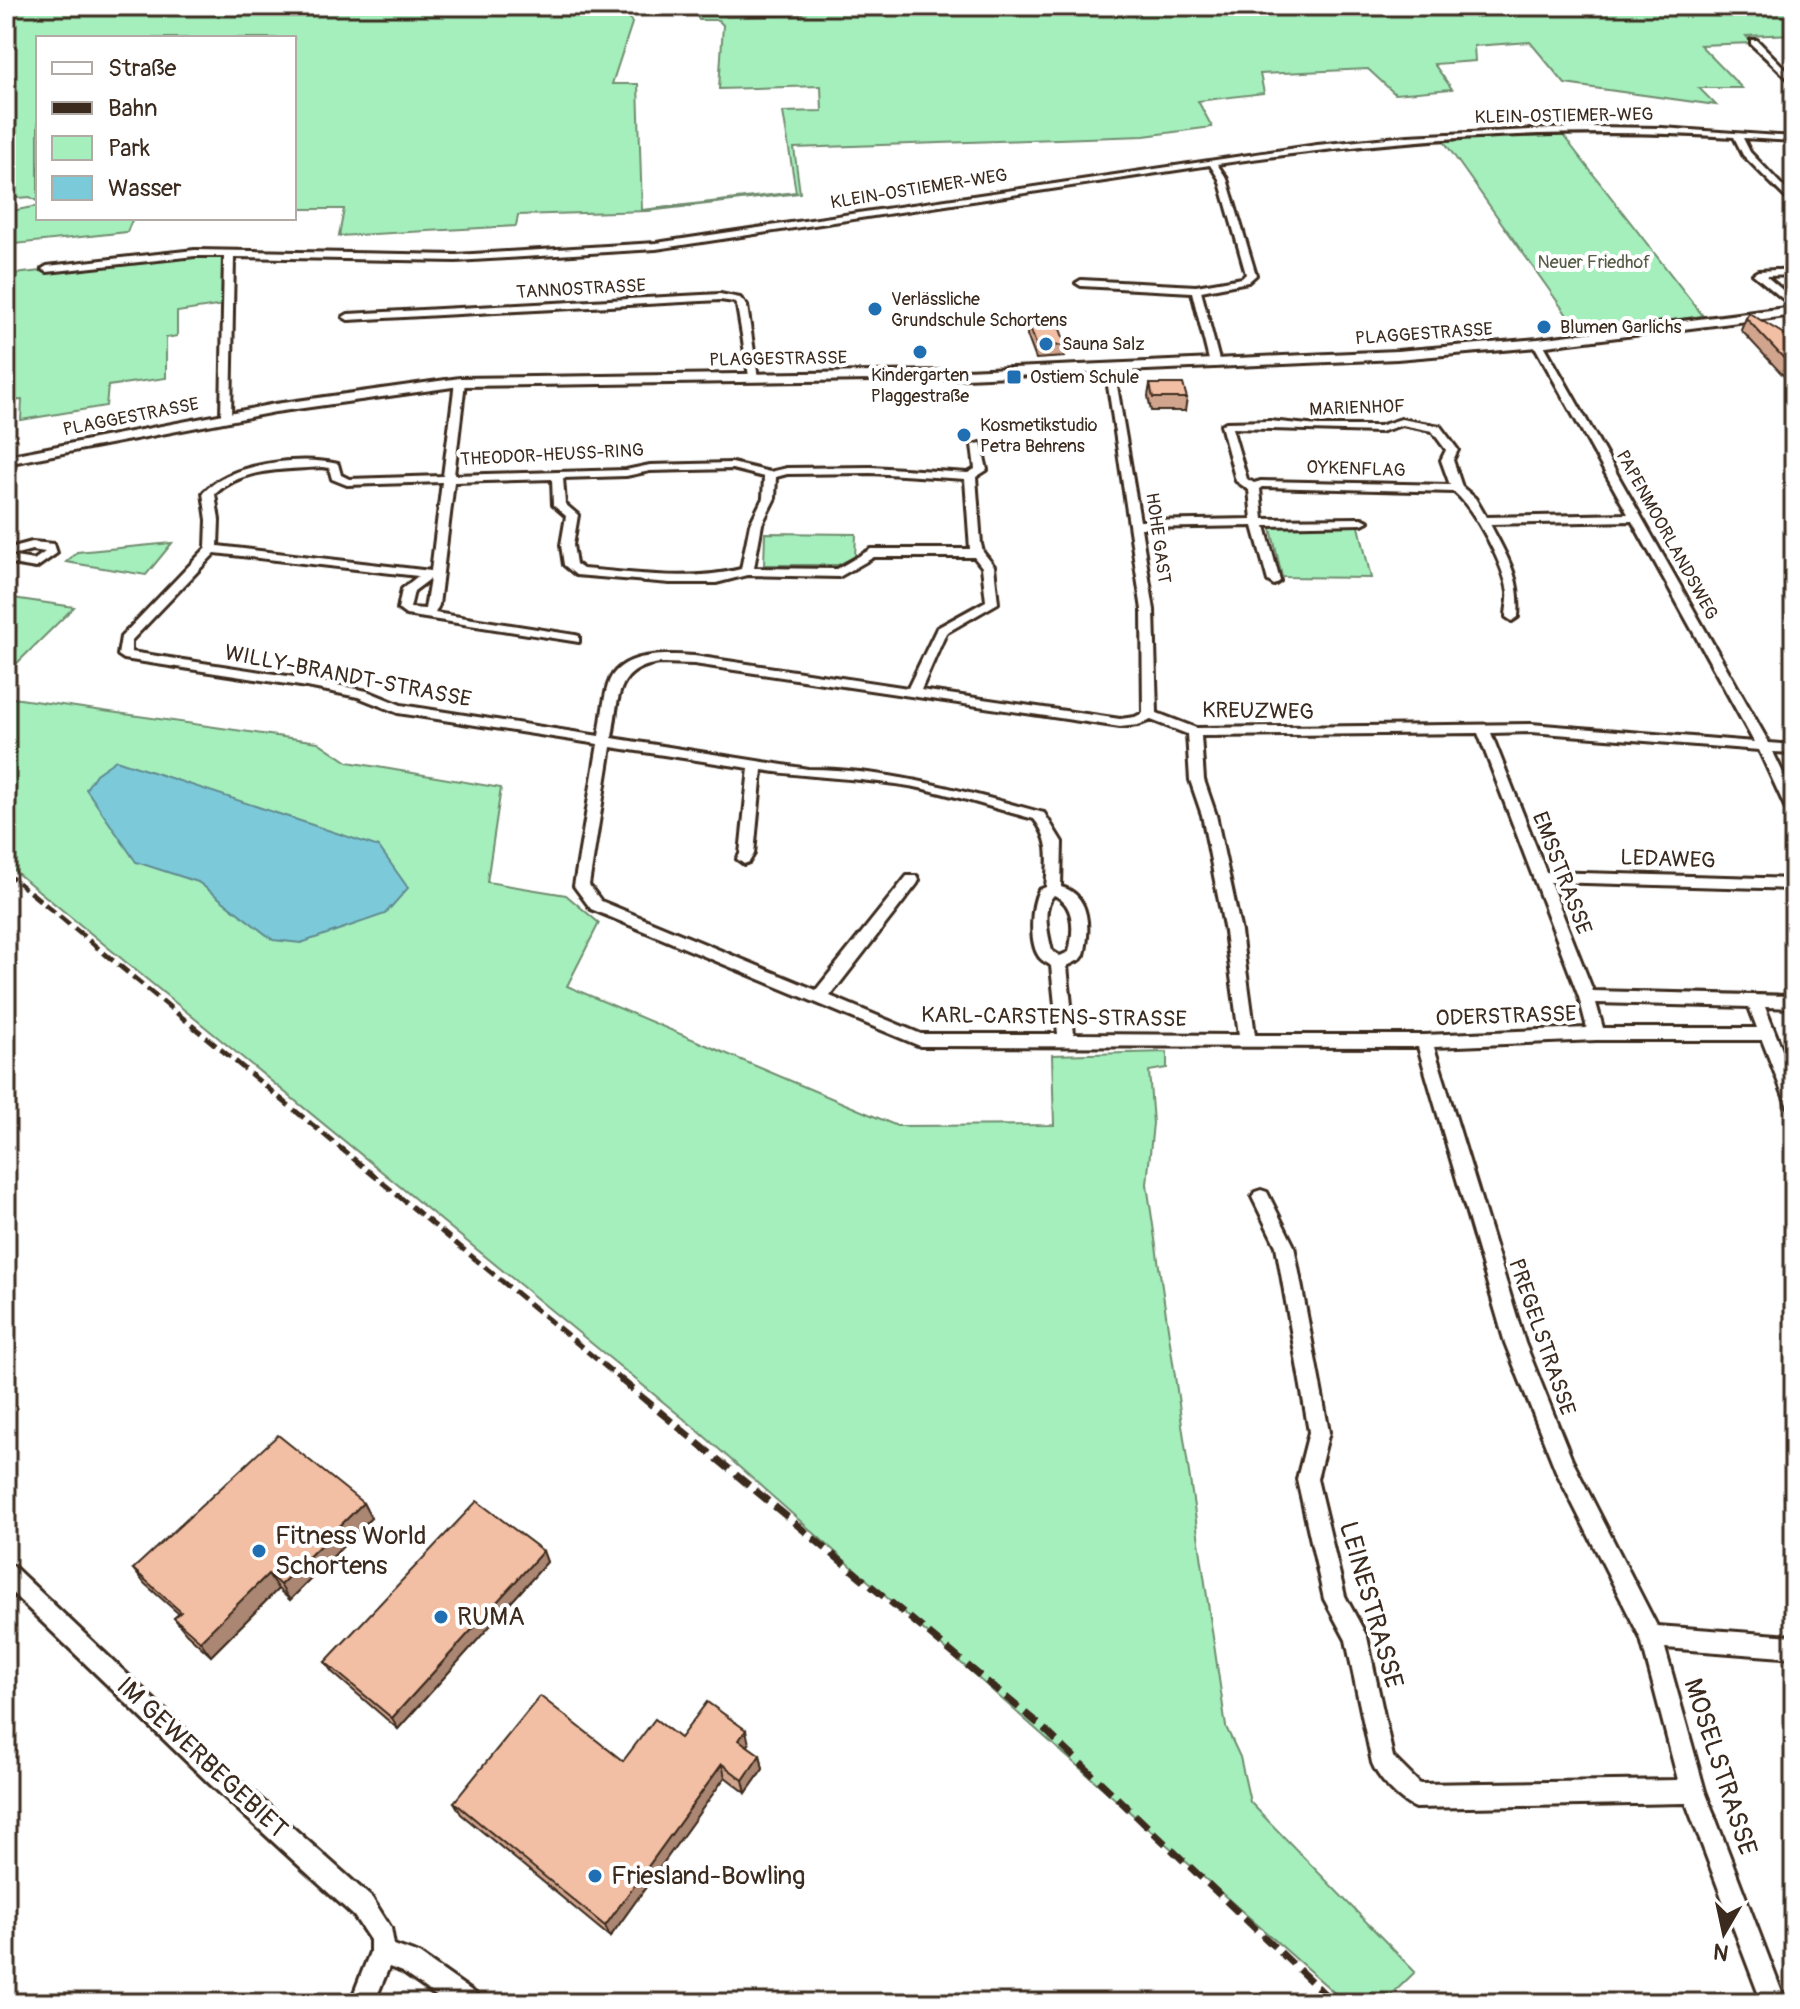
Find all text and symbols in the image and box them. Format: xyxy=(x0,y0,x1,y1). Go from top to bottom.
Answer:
legend xyxy=(36,36,296,220)
text: Straße xyxy=(108,54,176,83)
text: Bahn xyxy=(108,94,158,123)
street label: KLEIN-OSTIEMER-WEG xyxy=(1474,103,1654,129)
text: Park xyxy=(108,134,150,163)
street label: KLEIN-OSTIEMER-WEG xyxy=(829,164,1009,214)
text: Wasser xyxy=(108,174,182,203)
park label: Neuer Friedhof xyxy=(1538,251,1651,274)
street label: TANNOSTRASSE xyxy=(516,274,646,304)
place label: Verlässliche Grundschule Schortens xyxy=(891,288,1067,332)
marker: Verlässliche Grundschule Schortens xyxy=(866,300,884,318)
place label: Blumen Garlichs xyxy=(1560,316,1681,339)
street label: PLAGGESTRASSE xyxy=(1354,318,1494,350)
marker: Blumen Garlichs xyxy=(1535,318,1553,336)
place label: Sauna Salz xyxy=(1062,333,1145,356)
marker: Sauna Salz xyxy=(1037,335,1055,353)
marker: Kindergarten Plaggestraße xyxy=(911,343,929,361)
street label: PLAGGESTRASSE xyxy=(709,346,847,372)
place label: Kindergarten Plaggestraße xyxy=(871,364,969,408)
place label: Ostiem Schule xyxy=(1030,366,1139,389)
marker: Ostiem Schule xyxy=(1005,368,1023,386)
street label: PLAGGESTRASSE xyxy=(61,393,201,441)
street label: MARIENHOF xyxy=(1309,395,1405,421)
place label: Kosmetikstudio Petra Behrens xyxy=(980,414,1098,458)
marker: Kosmetikstudio Petra Behrens xyxy=(955,426,973,444)
street label: THEODOR-HEUSS-RING xyxy=(460,439,644,471)
street label: PAPENMOORLANDSWEG xyxy=(1611,446,1723,624)
street label: OYKENFLAG xyxy=(1306,456,1406,482)
street label: HOHE GAST xyxy=(1140,491,1176,585)
street label: WILLY-BRANDT-STRASSE xyxy=(222,638,474,714)
street label: KREUZWEG xyxy=(1202,696,1314,726)
street label: EMSSTRASSE xyxy=(1526,808,1598,938)
street label: LEDAWEG xyxy=(1620,843,1716,875)
street label: ODERSTRASSE xyxy=(1435,1000,1577,1032)
street label: KARL-CARSTENS-STRASSE xyxy=(921,1001,1187,1033)
street label: PREGELSTRASSE xyxy=(1502,1255,1582,1419)
street label: LEINESTRASSE xyxy=(1332,1518,1410,1692)
place label: Fitness World Schortens xyxy=(275,1520,427,1582)
marker: Fitness World Schortens xyxy=(250,1542,268,1560)
place label: RUMA xyxy=(457,1601,525,1633)
marker: RUMA xyxy=(432,1608,450,1626)
street label: IM GEWERBEGEBIET xyxy=(110,1671,294,1845)
street label: MOSELSTRASSE xyxy=(1676,1675,1764,1859)
place label: Friesland-Bowling xyxy=(611,1860,805,1892)
marker: Friesland-Bowling xyxy=(586,1867,604,1885)
north arrow xyxy=(1684,1893,1764,1973)
text: N xyxy=(1711,1937,1731,1967)

